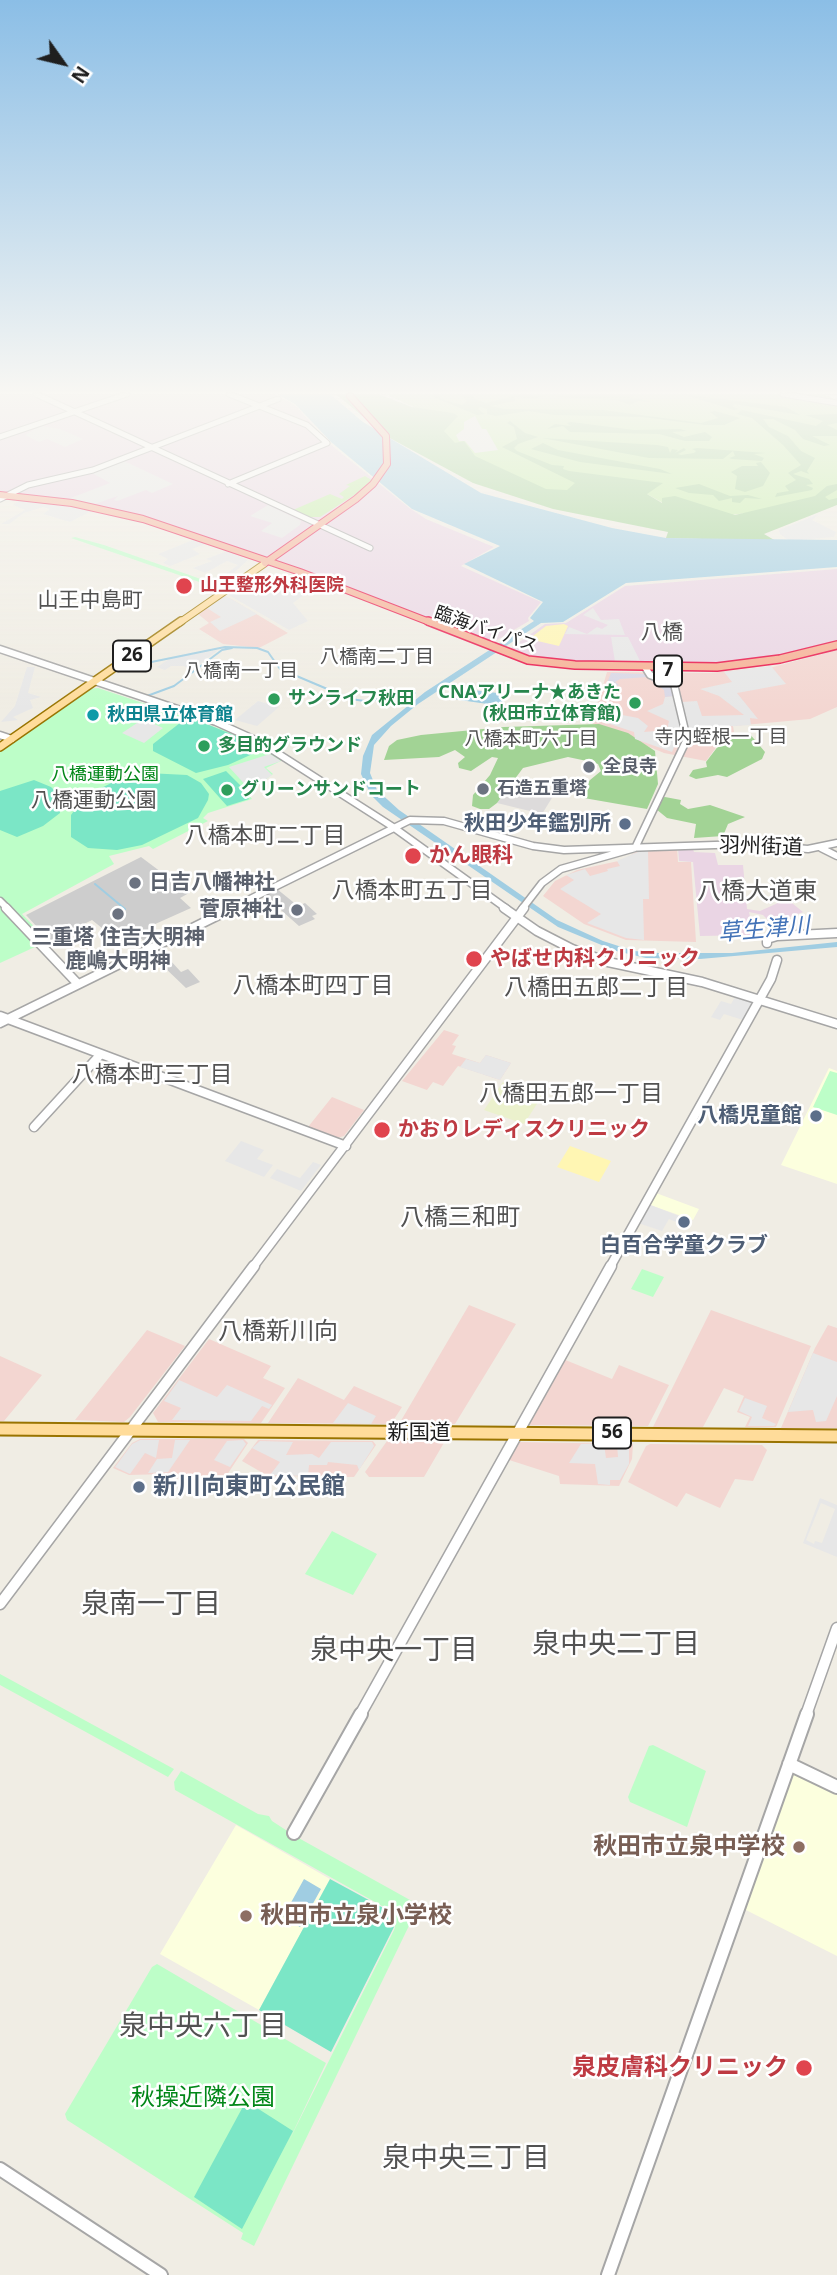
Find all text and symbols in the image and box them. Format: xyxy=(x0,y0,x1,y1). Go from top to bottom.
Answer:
north arrow xyxy=(28,28,98,98)
text: N xyxy=(65,61,96,88)
place label: 山王整形外科医院 xyxy=(200,575,344,597)
marker: 山王整形外科医院 xyxy=(174,576,194,596)
district label: 山王中島町 xyxy=(38,588,142,614)
street label: 臨海バイパス xyxy=(431,602,541,658)
district label: 八橋 xyxy=(641,620,683,646)
road number: 26 xyxy=(113,640,151,671)
district label: 八橋南二丁目 xyxy=(320,647,434,669)
road number: 7 xyxy=(654,656,682,686)
district label: 八橋南一丁目 xyxy=(184,661,298,683)
place label: CNAアリーナ★あきた (秋田市立体育館) xyxy=(438,682,621,724)
place label: サンライフ秋田 xyxy=(288,688,414,710)
marker: サンライフ秋田 xyxy=(266,691,282,707)
marker: CNAアリーナ★あきた (秋田市立体育館) xyxy=(627,695,643,711)
place label: 秋田県立体育館 xyxy=(107,704,233,726)
marker: 秋田県立体育館 xyxy=(85,707,101,723)
district label: 寺内蛭根一丁目 xyxy=(655,727,787,749)
district label: 八橋本町六丁目 xyxy=(465,729,597,751)
place label: 多目的グラウンド xyxy=(218,735,362,757)
marker: 多目的グラウンド xyxy=(196,738,212,754)
place label: 全良寺 xyxy=(603,756,657,778)
marker: 全良寺 xyxy=(581,759,597,775)
park label: 八橋運動公園 xyxy=(51,764,159,786)
place label: 石造五重塔 xyxy=(497,778,587,800)
place label: グリーンサンドコート xyxy=(241,779,421,801)
marker: 石造五重塔 xyxy=(475,781,491,797)
marker: グリーンサンドコート xyxy=(219,782,235,798)
district label: 八橋運動公園 xyxy=(31,788,157,814)
place label: 秋田少年鑑別所 xyxy=(464,811,611,837)
marker: 秋田少年鑑別所 xyxy=(617,816,633,832)
district label: 八橋本町二丁目 xyxy=(185,822,345,850)
street label: 羽州街道 xyxy=(719,833,803,861)
place label: かん眼科 xyxy=(429,843,513,869)
marker: かん眼科 xyxy=(403,846,423,866)
place label: 日吉八幡神社 xyxy=(149,870,275,896)
marker: 日吉八幡神社 xyxy=(127,875,143,891)
district label: 八橋本町五丁目 xyxy=(332,877,492,905)
district label: 八橋大道東 xyxy=(697,878,817,906)
place label: 菅原神社 xyxy=(199,897,283,923)
marker: 菅原神社 xyxy=(289,902,305,918)
marker: 三重塔 住吉大明神 鹿嶋大明神 xyxy=(110,906,126,922)
water label: 草生津川 xyxy=(717,912,811,948)
place label: 三重塔 住吉大明神 鹿嶋大明神 xyxy=(31,925,205,975)
place label: やばせ内科クリニック xyxy=(490,946,700,972)
marker: やばせ内科クリニック xyxy=(464,949,484,969)
district label: 八橋本町四丁目 xyxy=(233,972,393,1000)
district label: 八橋田五郎二丁目 xyxy=(504,974,688,1002)
district label: 八橋本町三丁目 xyxy=(72,1061,232,1089)
district label: 八橋田五郎一丁目 xyxy=(479,1080,663,1108)
place label: 八橋児童館 xyxy=(697,1103,802,1129)
marker: 八橋児童館 xyxy=(808,1108,824,1124)
place label: かおりレディスクリニック xyxy=(398,1117,650,1143)
marker: かおりレディスクリニック xyxy=(372,1120,392,1140)
district label: 八橋三和町 xyxy=(400,1204,520,1232)
marker: 白百合学童クラブ xyxy=(676,1214,692,1230)
place label: 白百合学童クラブ xyxy=(600,1233,768,1259)
district label: 八橋新川向 xyxy=(218,1318,338,1346)
road number: 56 xyxy=(593,1418,631,1448)
street label: 新国道 xyxy=(388,1420,450,1446)
place label: 新川向東町公民館 xyxy=(153,1473,345,1501)
marker: 新川向東町公民館 xyxy=(131,1479,147,1495)
district label: 泉南一丁目 xyxy=(81,1588,221,1622)
district label: 泉中央二丁目 xyxy=(532,1628,700,1662)
district label: 泉中央一丁目 xyxy=(310,1634,478,1668)
place label: 秋田市立泉中学校 xyxy=(593,1833,785,1861)
marker: 秋田市立泉中学校 xyxy=(791,1839,807,1855)
place label: 秋田市立泉小学校 xyxy=(260,1902,452,1930)
marker: 秋田市立泉小学校 xyxy=(238,1908,254,1924)
district label: 泉中央六丁目 xyxy=(119,2010,287,2044)
place label: 泉皮膚科クリニック xyxy=(572,2054,788,2082)
marker: 泉皮膚科クリニック xyxy=(794,2058,814,2078)
park label: 秋操近隣公園 xyxy=(131,2084,275,2112)
district label: 泉中央三丁目 xyxy=(382,2142,550,2176)

